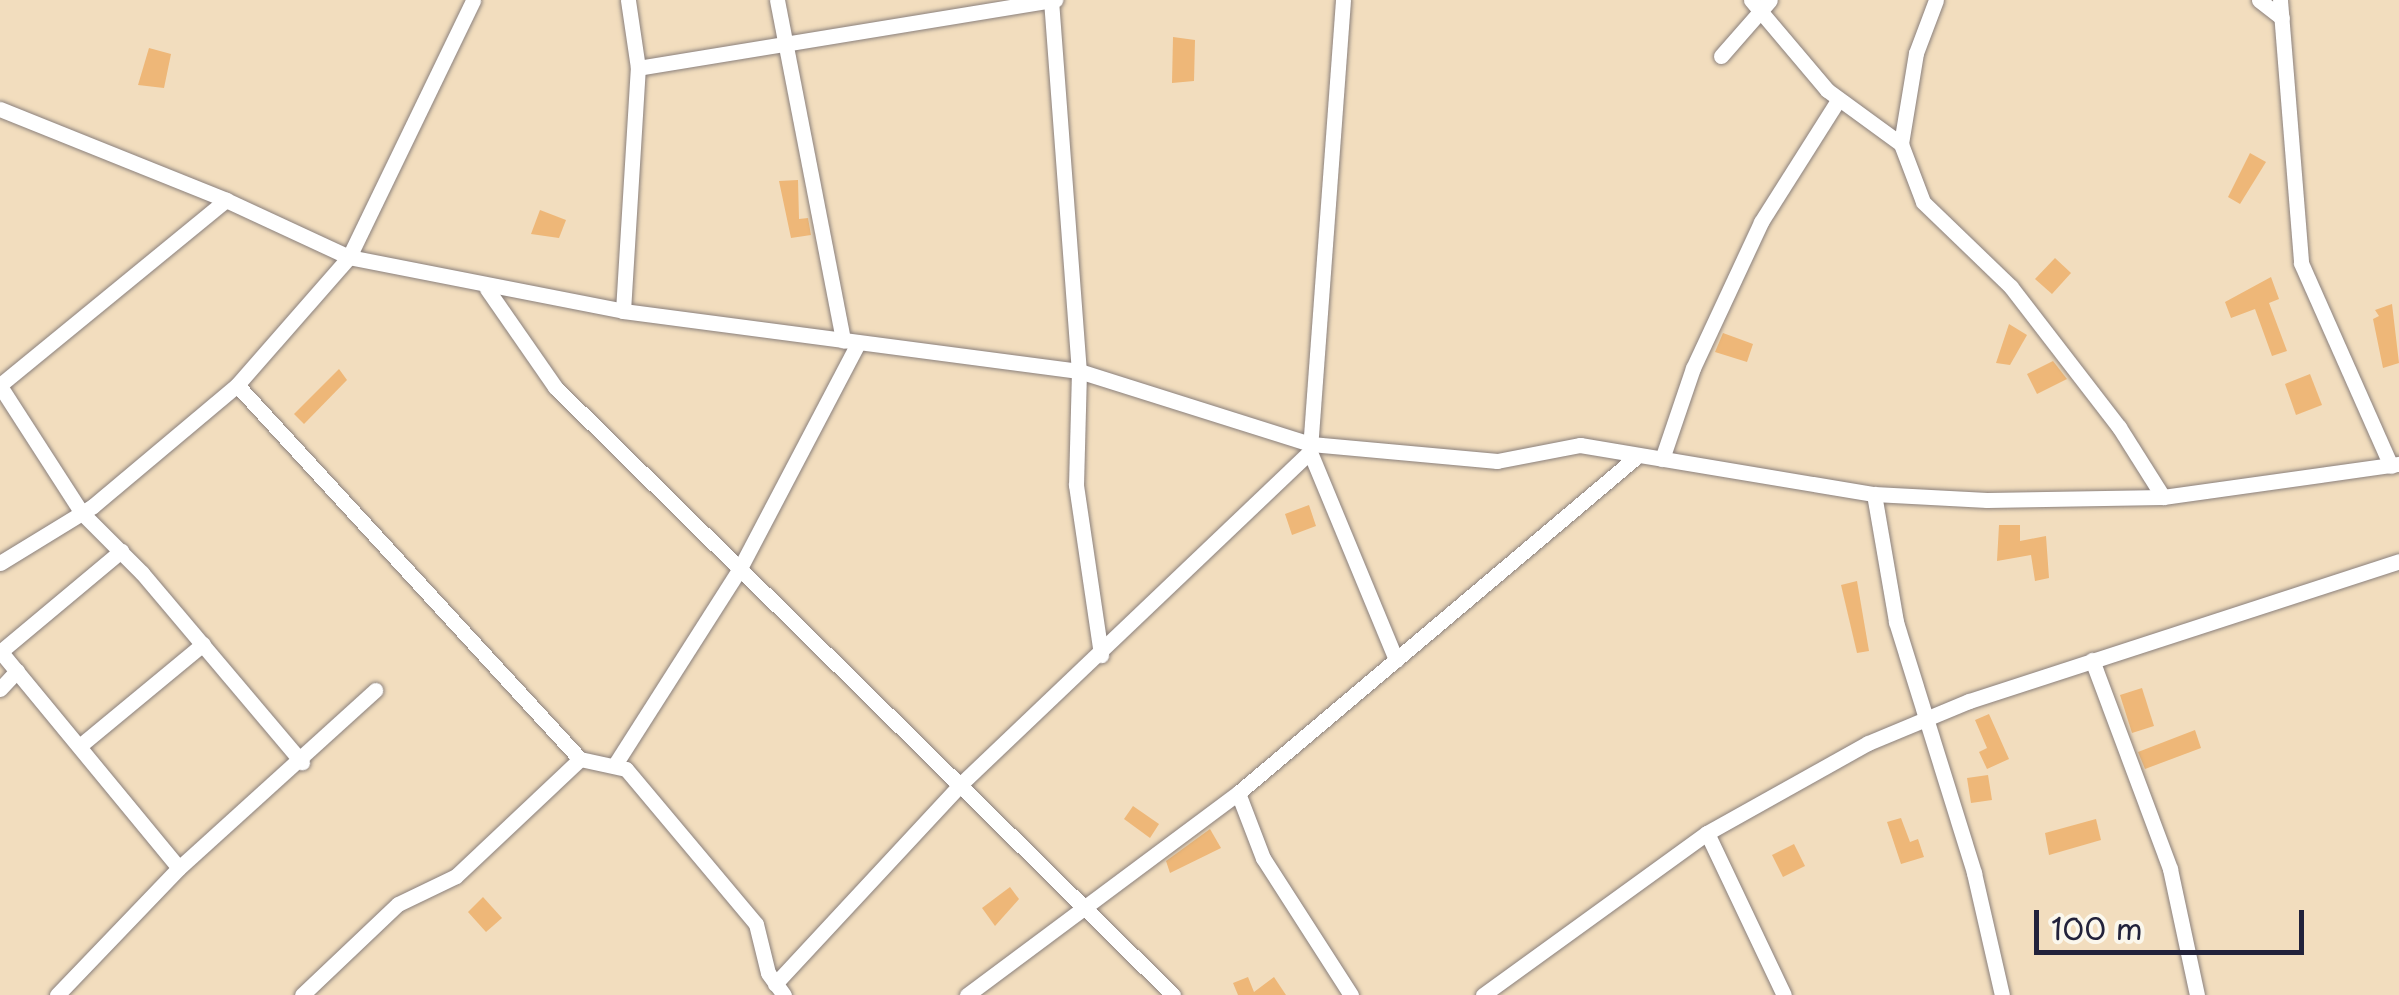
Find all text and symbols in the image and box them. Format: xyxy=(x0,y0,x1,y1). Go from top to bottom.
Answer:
scale bar xyxy=(2039,890,2309,952)
text: 100 m xyxy=(2051,905,2143,950)

